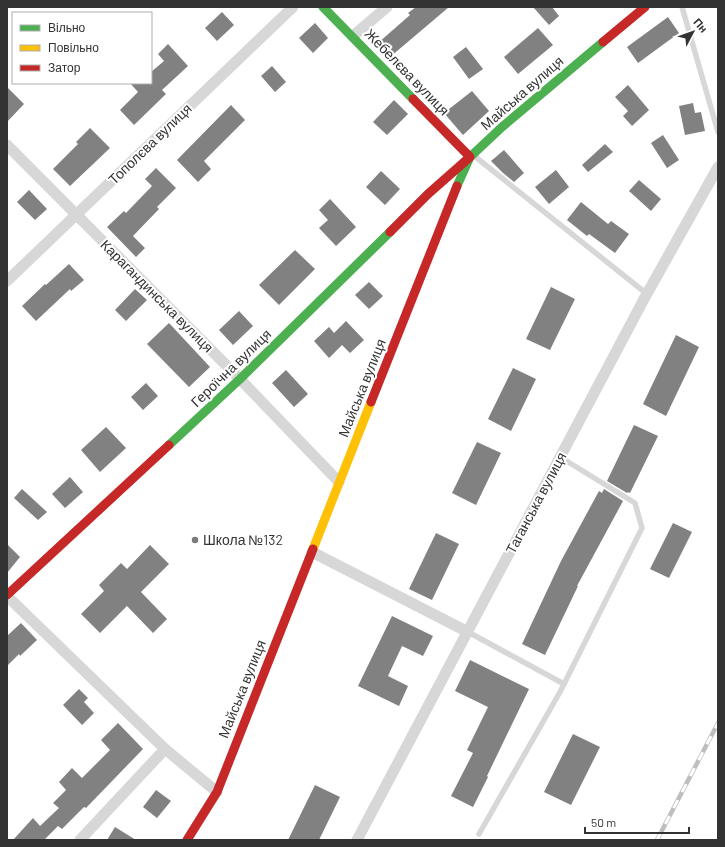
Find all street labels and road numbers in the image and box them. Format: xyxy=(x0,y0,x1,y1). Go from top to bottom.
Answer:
street label: Жебелєва вулиця xyxy=(362,25,453,119)
street label: Майська вулиця xyxy=(477,52,567,133)
street label: Тополєва вулиця xyxy=(105,100,195,188)
street label: Карагандинська вулиця xyxy=(98,236,217,355)
street label: Героїчна вулиця xyxy=(187,325,274,410)
street label: Майська вулиця xyxy=(334,336,389,439)
street label: Таганська вулиця xyxy=(502,449,570,557)
street label: Майська вулиця xyxy=(214,637,269,740)

